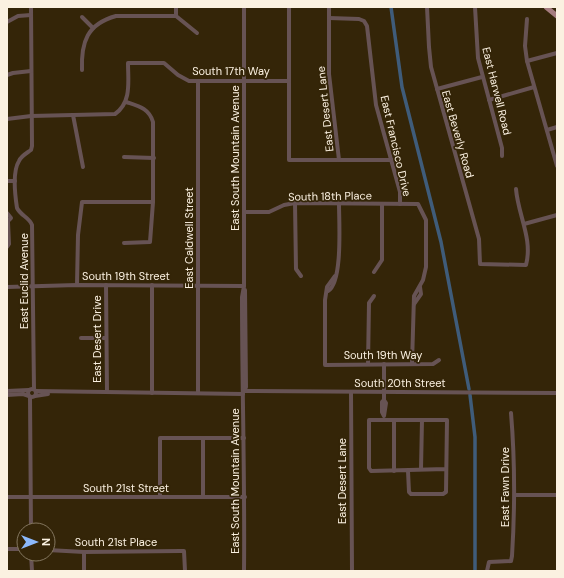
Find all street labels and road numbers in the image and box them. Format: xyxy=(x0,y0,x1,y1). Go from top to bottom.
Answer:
street label: East Harwell Road xyxy=(479,46,515,137)
street label: South 17th Way xyxy=(192,64,270,78)
street label: East Desert Lane xyxy=(314,66,336,152)
street label: East South Mountain Avenue xyxy=(228,85,242,231)
street label: East Beverly Road xyxy=(439,89,477,179)
street label: East Francisco Drive xyxy=(378,94,414,198)
street label: East Caldwell Street xyxy=(182,187,196,289)
street label: South 18th Place xyxy=(288,188,372,204)
street label: East Euclid Avenue xyxy=(17,233,31,329)
street label: South 19th Street xyxy=(82,269,170,283)
street label: East Desert Drive xyxy=(90,295,104,383)
street label: South 19th Way xyxy=(344,348,422,362)
street label: South 20th Street xyxy=(354,376,446,390)
street label: East South Mountain Avenue xyxy=(228,408,242,554)
street label: East Desert Lane xyxy=(335,438,349,524)
street label: East Fawn Drive xyxy=(498,447,512,527)
street label: South 21st Street xyxy=(83,481,169,495)
street label: South 21st Place xyxy=(75,535,157,549)

